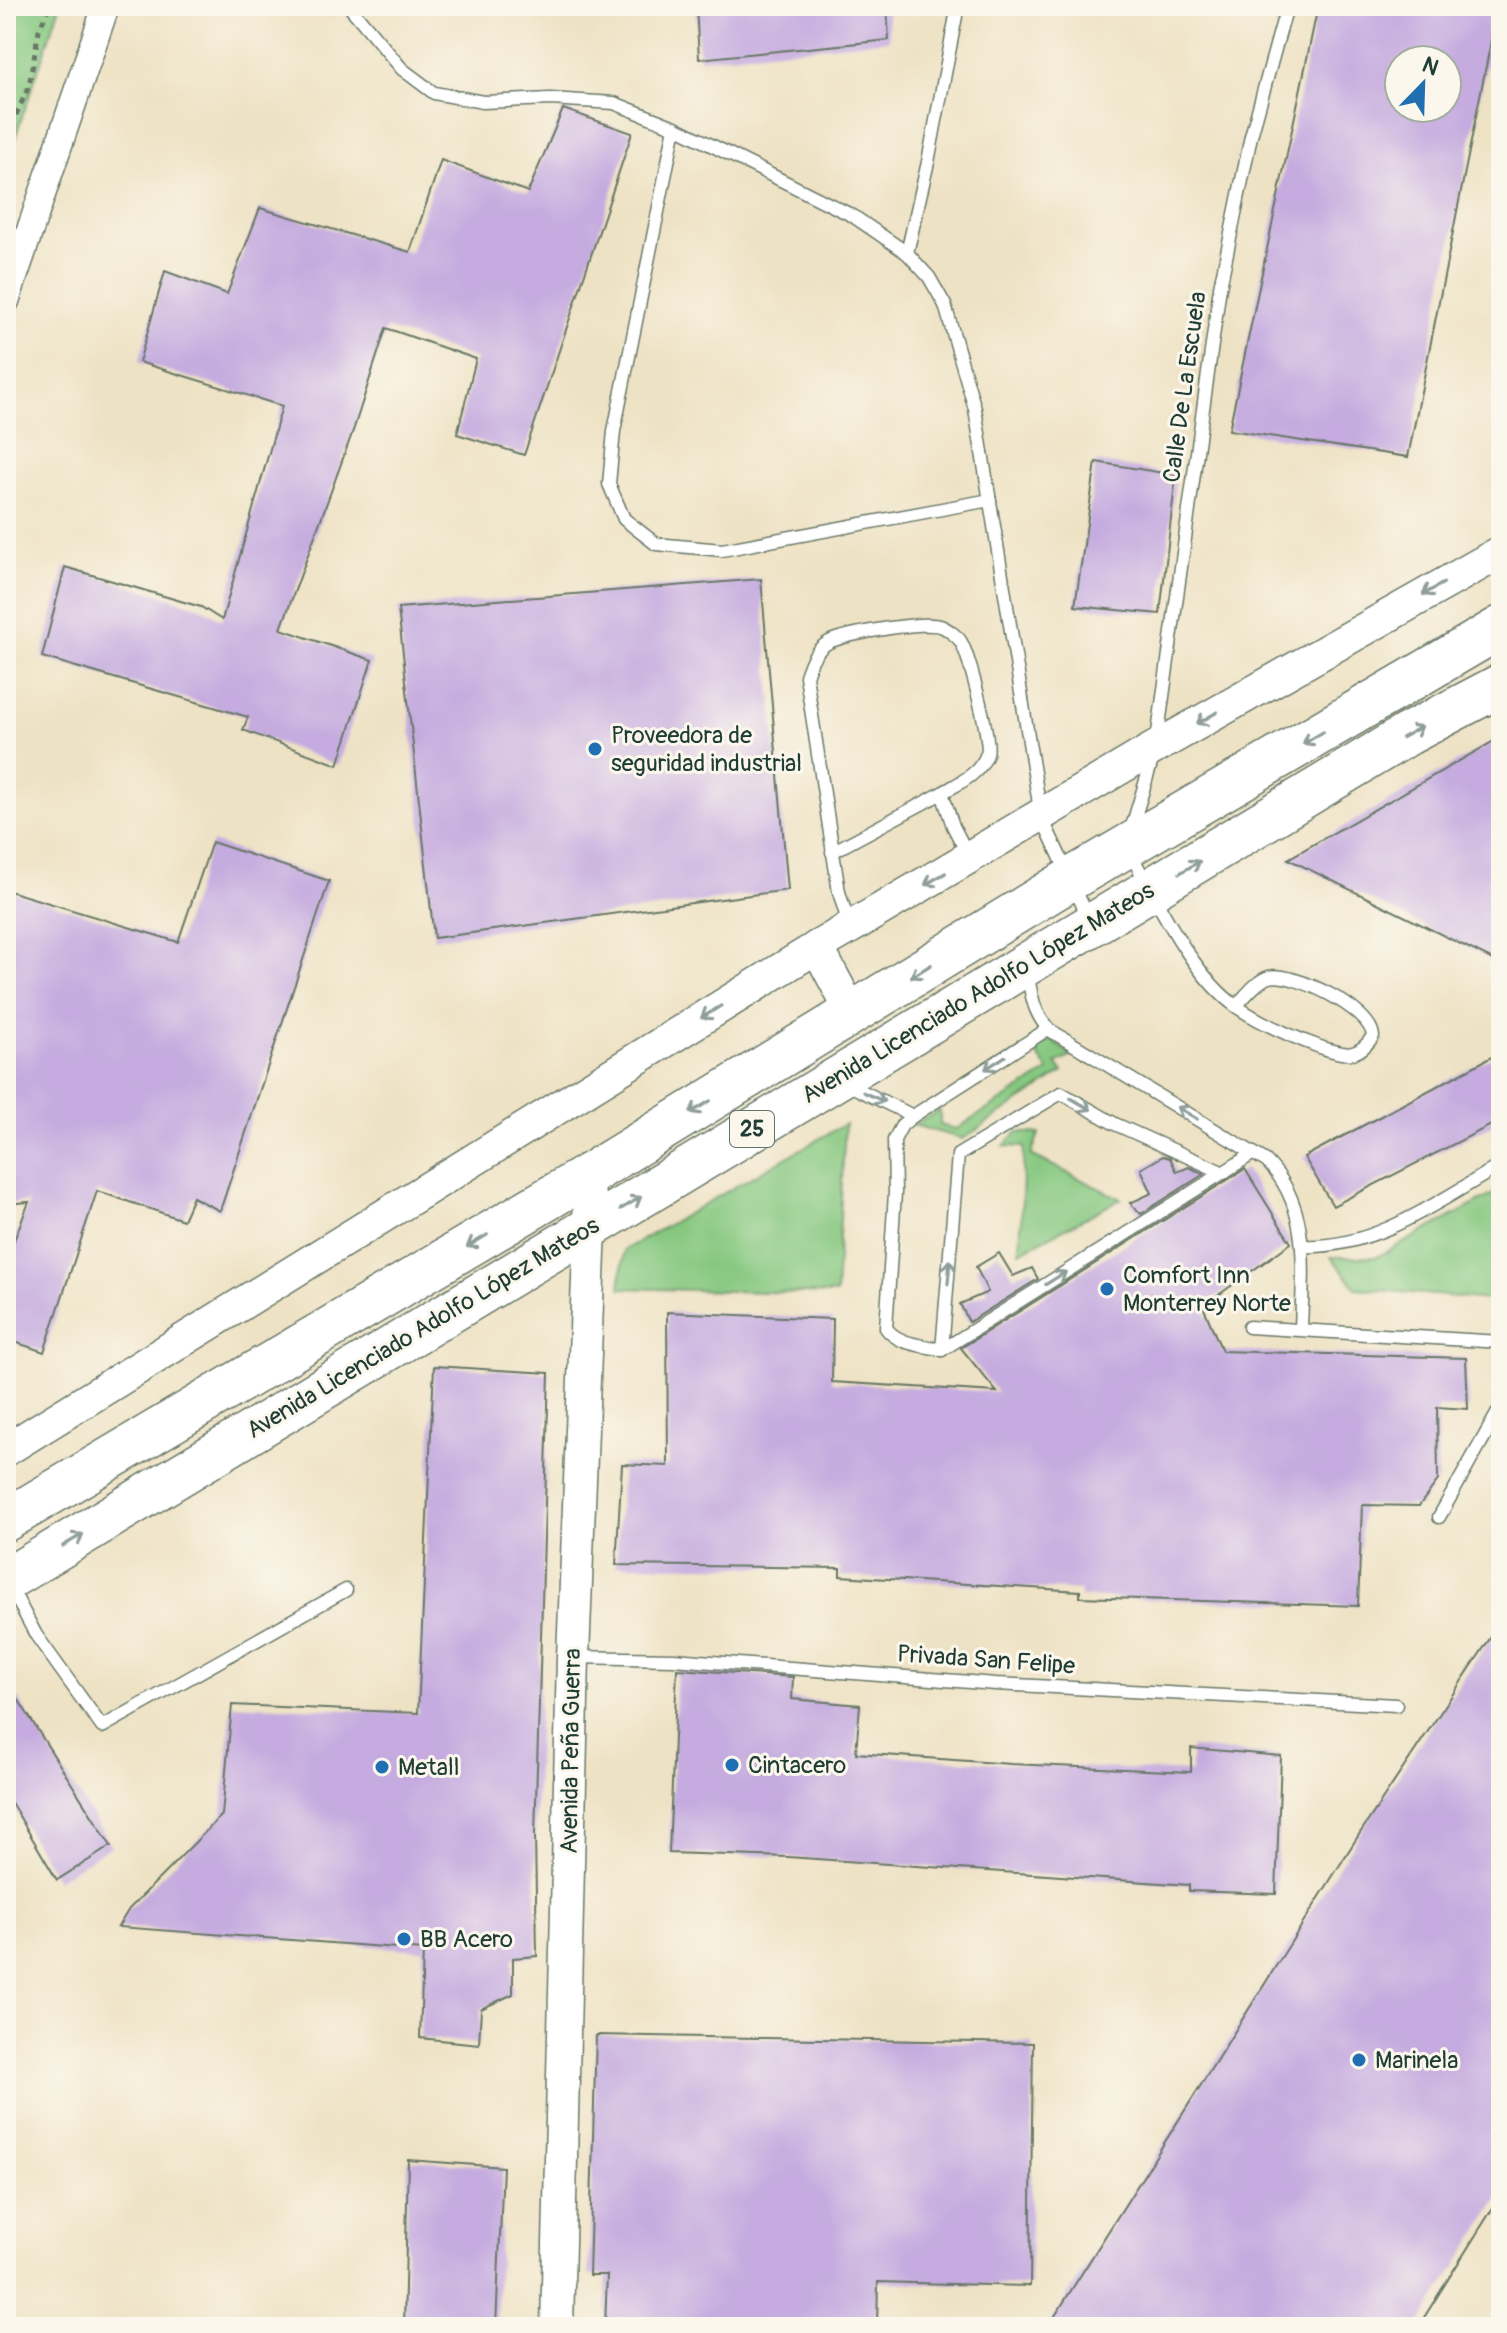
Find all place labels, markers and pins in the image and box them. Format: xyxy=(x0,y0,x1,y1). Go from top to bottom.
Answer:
place label: Proveedora de seguridad industrial xyxy=(611,721,802,778)
marker: Proveedora de seguridad industrial xyxy=(586,740,604,758)
place label: Comfort Inn Monterrey Norte xyxy=(1123,1261,1291,1318)
marker: Comfort Inn Monterrey Norte xyxy=(1098,1280,1116,1298)
place label: Cintacero xyxy=(748,1751,846,1780)
place label: Metall xyxy=(398,1753,459,1782)
marker: Cintacero xyxy=(723,1756,741,1774)
marker: Metall xyxy=(373,1758,391,1776)
place label: BB Acero xyxy=(420,1925,513,1954)
marker: BB Acero xyxy=(395,1930,413,1948)
place label: Marinela xyxy=(1375,2046,1458,2075)
marker: Marinela xyxy=(1350,2051,1368,2069)

